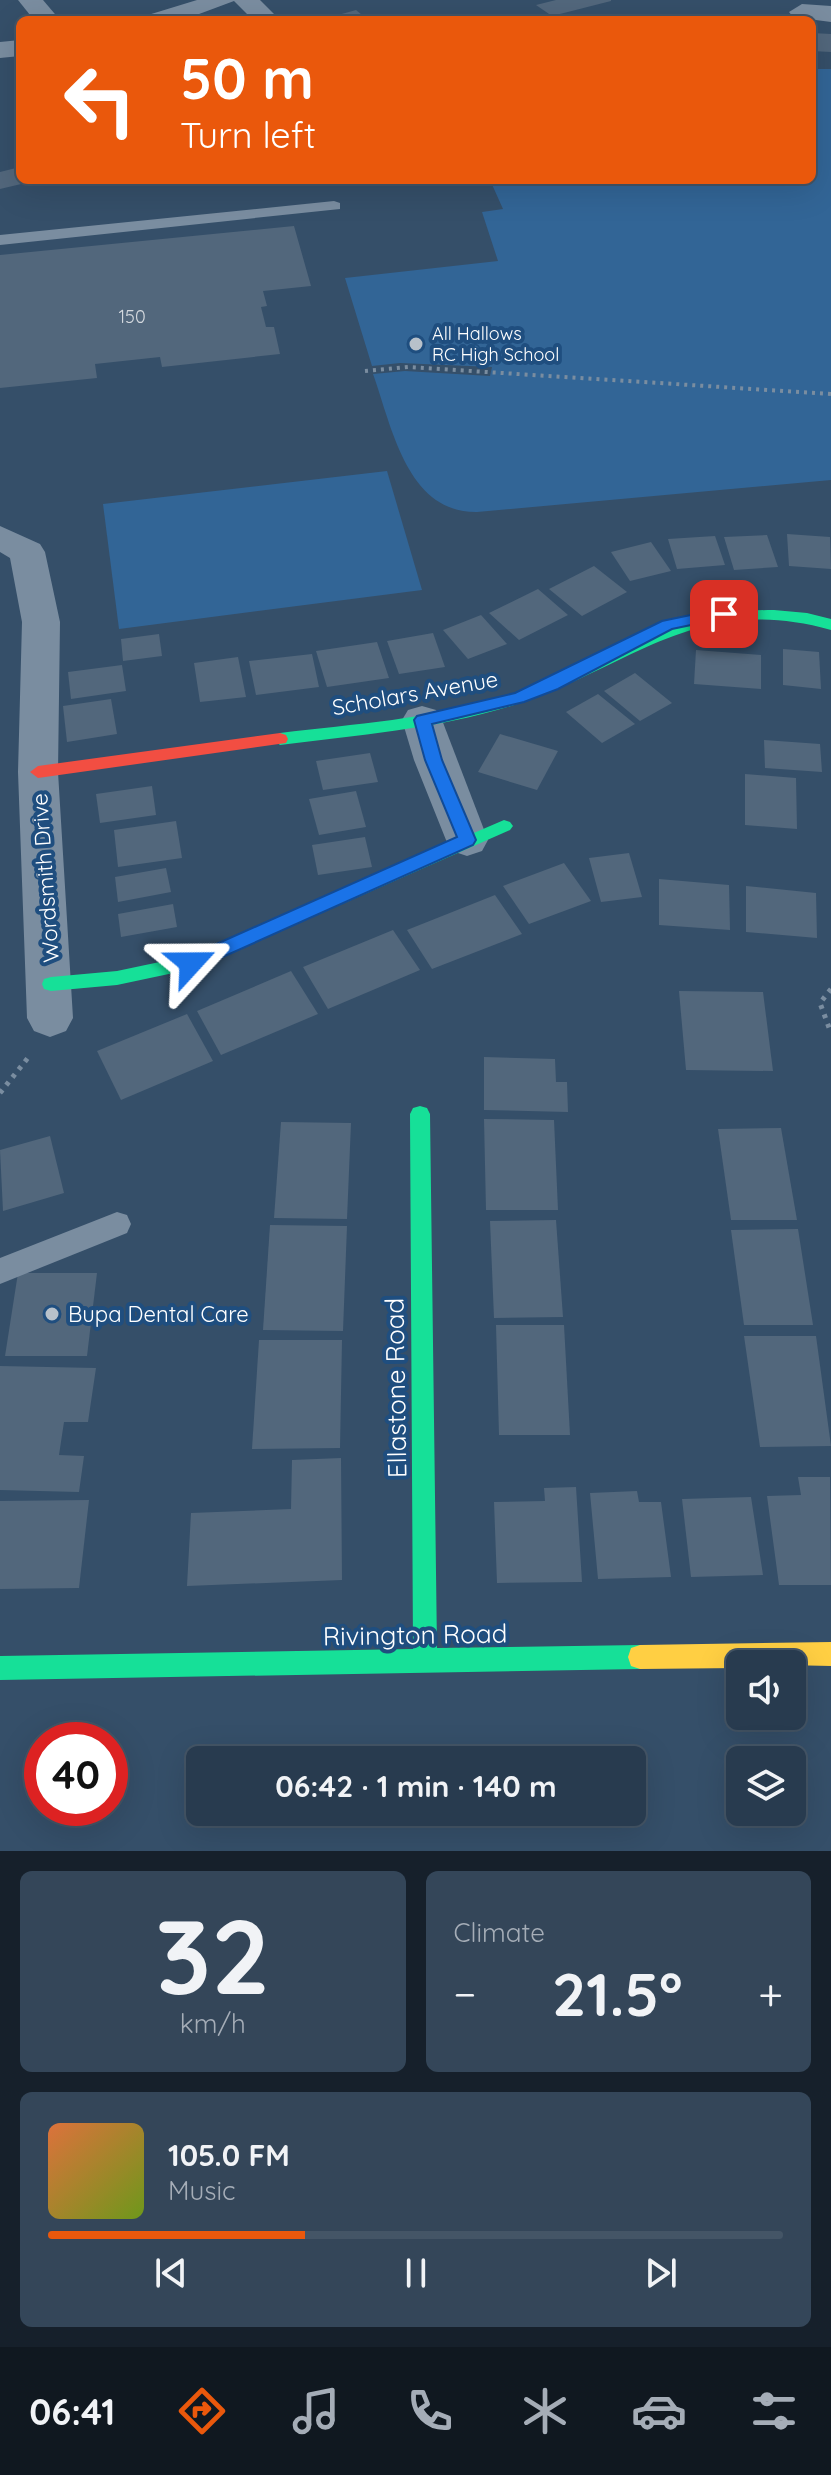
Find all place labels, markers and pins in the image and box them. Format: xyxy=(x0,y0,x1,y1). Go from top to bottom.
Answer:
place label: All Hallows RC High School xyxy=(432,322,559,366)
marker: All Hallows RC High School xyxy=(407,335,425,353)
pin xyxy=(690,580,758,648)
place label: Bupa Dental Care xyxy=(68,1300,249,1328)
marker: Bupa Dental Care xyxy=(43,1305,61,1323)

